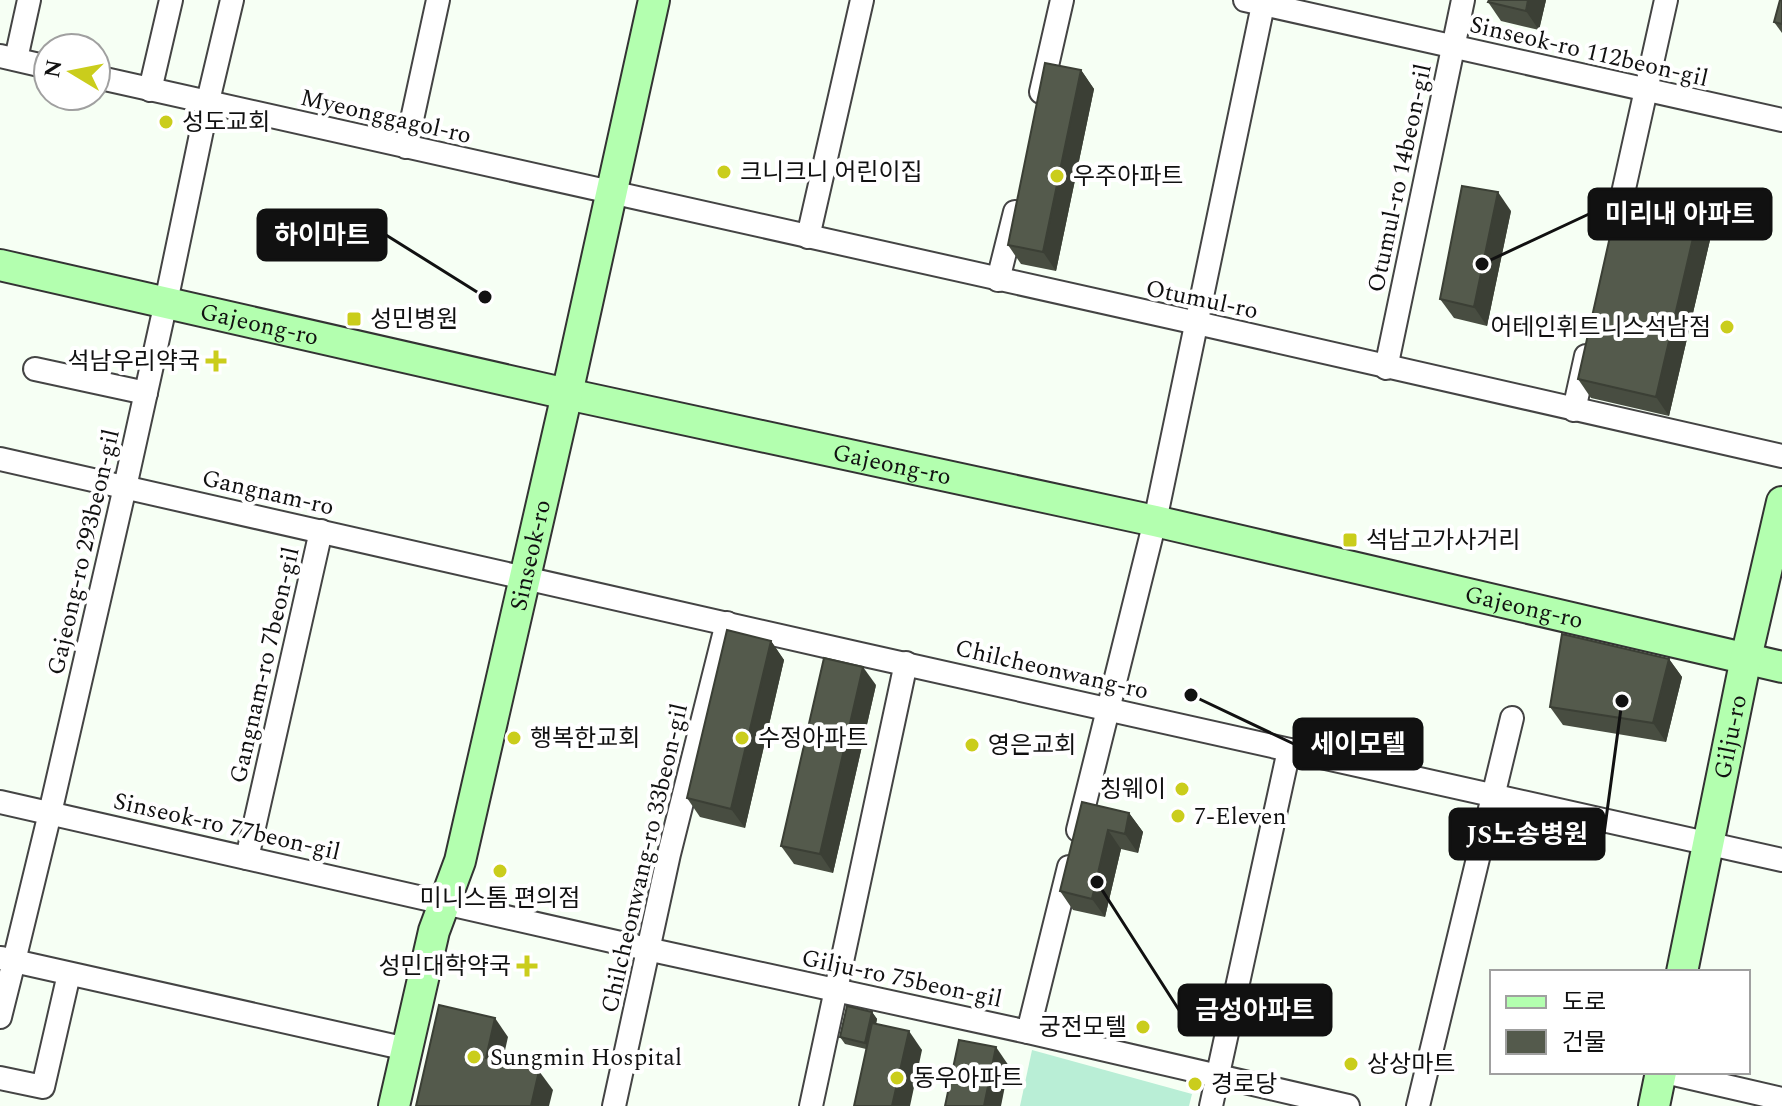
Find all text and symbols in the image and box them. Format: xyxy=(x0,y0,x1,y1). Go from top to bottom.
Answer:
street label: Sinseok-ro 112beon-gil xyxy=(1466,7,1712,97)
north arrow xyxy=(32,32,112,112)
text: N xyxy=(36,57,72,80)
street label: Otumul-ro 14beon-gil xyxy=(1358,61,1442,296)
street label: Myeonggagol-ro xyxy=(297,80,475,154)
place label: 성도교회 xyxy=(182,105,270,141)
marker: 성도교회 xyxy=(157,113,175,131)
place label: 크니크니 어린이집 xyxy=(740,155,923,191)
place label: 우주아파트 xyxy=(1073,159,1183,195)
marker: 크니크니 어린이집 xyxy=(715,163,733,181)
marker: 우주아파트 xyxy=(1048,167,1066,185)
callout: 미리내 아파트 xyxy=(1589,189,1771,239)
text: 미리내 아파트 xyxy=(1605,195,1755,235)
callout: 하이마트 xyxy=(258,210,386,260)
text: 하이마트 xyxy=(274,216,370,256)
street label: Otumul-ro xyxy=(1142,271,1261,329)
street label: Gajeong-ro xyxy=(196,294,322,356)
place label: 성민병원 xyxy=(370,302,458,338)
marker: 성민병원 xyxy=(345,310,363,328)
place label: 어테인휘트니스석남점 xyxy=(1490,310,1711,346)
marker: 어테인휘트니스석남점 xyxy=(1718,318,1736,336)
place label: 석남우리약국 xyxy=(68,344,200,380)
marker: 석남우리약국 xyxy=(207,352,225,370)
street label: Gajeong-ro 293beon-gil xyxy=(38,426,130,679)
street label: Gajeong-ro xyxy=(829,435,955,495)
street label: Gangnam-ro xyxy=(198,460,337,526)
street label: Sinseok-ro xyxy=(501,496,561,614)
place label: 석남고가사거리 xyxy=(1366,523,1521,559)
marker: 석남고가사거리 xyxy=(1341,531,1359,549)
street label: Gangnam-ro 7beon-gil xyxy=(220,544,310,787)
street label: Gajeong-ro xyxy=(1461,577,1587,639)
street label: Chilcheonwang-ro xyxy=(951,630,1152,710)
street label: Gilju-ro xyxy=(1705,692,1757,783)
street label: Chilcheonwang-ro 33beon-gil xyxy=(592,700,698,1016)
callout: 세이모텔 xyxy=(1294,719,1422,769)
place label: 행복한교회 xyxy=(530,721,640,757)
place label: 수정아파트 xyxy=(758,721,868,757)
text: 세이모텔 xyxy=(1310,725,1406,765)
place label: 영은교회 xyxy=(988,728,1076,764)
marker: 행복한교회 xyxy=(505,729,523,747)
marker: 수정아파트 xyxy=(733,729,751,747)
marker: 영은교회 xyxy=(963,736,981,754)
place label: 칭웨이 xyxy=(1100,772,1166,808)
marker: 칭웨이 xyxy=(1173,780,1191,798)
street label: Sinseok-ro 77beon-gil xyxy=(110,783,344,871)
place label: 7-Eleven xyxy=(1194,799,1286,835)
marker: 7-Eleven xyxy=(1169,807,1187,825)
callout: JS노송병원 xyxy=(1450,809,1604,859)
text: JS노송병원 xyxy=(1466,815,1588,855)
marker: 미니스톰 편의점 xyxy=(491,862,509,880)
place label: 미니스톰 편의점 xyxy=(420,881,580,917)
street label: Gilju-ro 75beon-gil xyxy=(798,940,1005,1018)
place label: 성민대학약국 xyxy=(379,949,511,985)
marker: 성민대학약국 xyxy=(518,957,536,975)
legend xyxy=(1490,970,1750,1074)
callout: 금성아파트 xyxy=(1179,985,1331,1035)
text: 도로 xyxy=(1562,985,1606,1021)
text: 금성아파트 xyxy=(1195,991,1315,1031)
place label: 궁전모텔 xyxy=(1039,1010,1127,1046)
marker: 궁전모텔 xyxy=(1134,1018,1152,1036)
text: 건물 xyxy=(1562,1025,1606,1061)
place label: Sungmin Hospital xyxy=(490,1040,682,1076)
place label: 상상마트 xyxy=(1367,1047,1455,1083)
marker: Sungmin Hospital xyxy=(465,1048,483,1066)
marker: 상상마트 xyxy=(1342,1055,1360,1073)
place label: 동우아파트 xyxy=(913,1061,1023,1097)
place label: 경로당 xyxy=(1211,1067,1277,1103)
marker: 동우아파트 xyxy=(888,1069,906,1087)
marker: 경로당 xyxy=(1186,1075,1204,1093)

